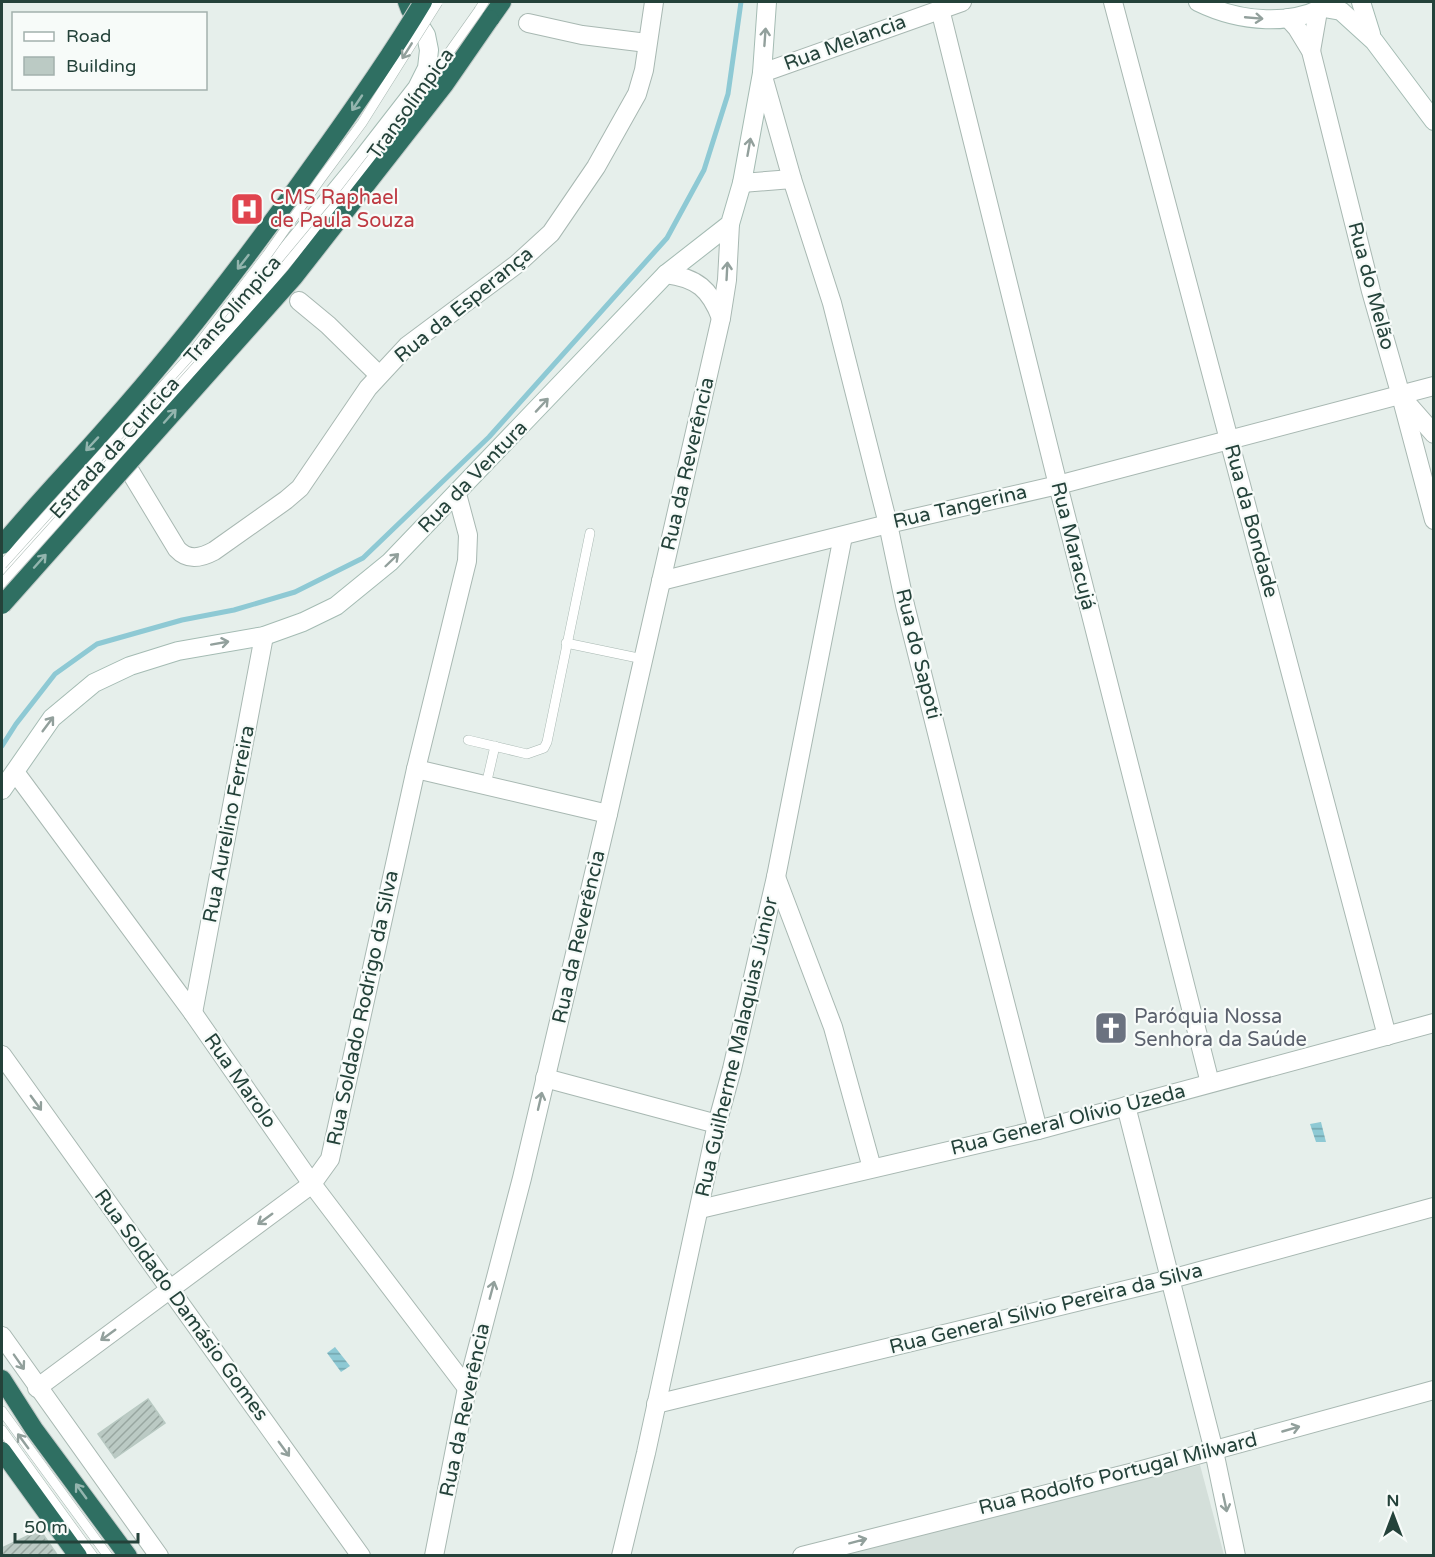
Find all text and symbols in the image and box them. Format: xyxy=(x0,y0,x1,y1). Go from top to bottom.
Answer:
street label: Rua Melancia xyxy=(781,10,909,76)
legend xyxy=(12,12,207,90)
one-way arrow xyxy=(1243,13,1263,24)
text: Road xyxy=(66,25,111,47)
one-way arrow xyxy=(759,28,770,48)
one-way arrow xyxy=(401,42,413,59)
street label: Transolímpica xyxy=(363,44,459,164)
text: Building xyxy=(66,55,136,77)
one-way arrow xyxy=(350,95,363,112)
one-way arrow xyxy=(744,138,755,157)
place label: CMS Raphael de Paula Souza xyxy=(270,186,415,233)
hospital icon: CMS Raphael de Paula Souza xyxy=(229,191,265,227)
street label: Rua do Melão xyxy=(1342,219,1400,353)
street label: Rua da Esperança xyxy=(390,242,538,368)
street label: TransOlímpica xyxy=(180,251,286,369)
one-way arrow xyxy=(236,253,249,269)
one-way arrow xyxy=(721,262,732,282)
street label: Estrada da Curicica xyxy=(45,372,185,524)
street label: Rua da Reverência xyxy=(656,375,720,553)
one-way arrow xyxy=(534,397,549,412)
one-way arrow xyxy=(163,409,177,424)
street label: Rua da Ventura xyxy=(413,416,533,538)
one-way arrow xyxy=(85,437,99,452)
street label: Rua da Bondade xyxy=(1219,442,1283,600)
street label: Rua Maracujá xyxy=(1045,479,1101,613)
street label: Rua Tangerina xyxy=(891,480,1029,534)
one-way arrow xyxy=(33,553,47,568)
one-way arrow xyxy=(384,553,399,567)
street label: Rua do Sapoti xyxy=(890,586,946,722)
one-way arrow xyxy=(210,637,229,648)
one-way arrow xyxy=(42,717,54,733)
street label: Rua Aurelino Ferreira xyxy=(198,723,260,925)
street label: Rua da Reverência xyxy=(547,848,611,1026)
street label: Rua Soldado Rodrigo da Silva xyxy=(322,868,404,1148)
street label: Rua Guilherme Malaquias Júnior xyxy=(691,894,783,1199)
place label: Paróquia Nossa Senhora da Saúde xyxy=(1134,1005,1307,1052)
church icon: Paróquia Nossa Senhora da Saúde xyxy=(1093,1010,1129,1046)
street label: Rua Marolo xyxy=(199,1029,281,1133)
street label: Rua General Olívio Uzeda xyxy=(948,1079,1188,1161)
one-way arrow xyxy=(535,1092,546,1112)
one-way arrow xyxy=(30,1094,42,1110)
street label: Rua Soldado Damásio Gomes xyxy=(89,1185,273,1425)
one-way arrow xyxy=(257,1213,273,1225)
street label: Rua General Sílvio Pereira da Silva xyxy=(887,1258,1205,1360)
one-way arrow xyxy=(487,1281,499,1300)
street label: Rua da Reverência xyxy=(435,1321,495,1499)
one-way arrow xyxy=(100,1328,116,1341)
one-way arrow xyxy=(13,1353,25,1370)
one-way arrow xyxy=(1281,1423,1300,1434)
street label: Rua Rodolfo Portugal Milward xyxy=(976,1428,1260,1520)
one-way arrow xyxy=(17,1434,29,1450)
one-way arrow xyxy=(278,1440,290,1456)
one-way arrow xyxy=(74,1484,87,1500)
north arrow xyxy=(1363,1485,1423,1545)
text: N xyxy=(1387,1491,1399,1511)
one-way arrow xyxy=(1220,1493,1231,1512)
scale bar xyxy=(15,1506,138,1544)
text: 50 m xyxy=(24,1516,68,1538)
one-way arrow xyxy=(848,1535,867,1546)

